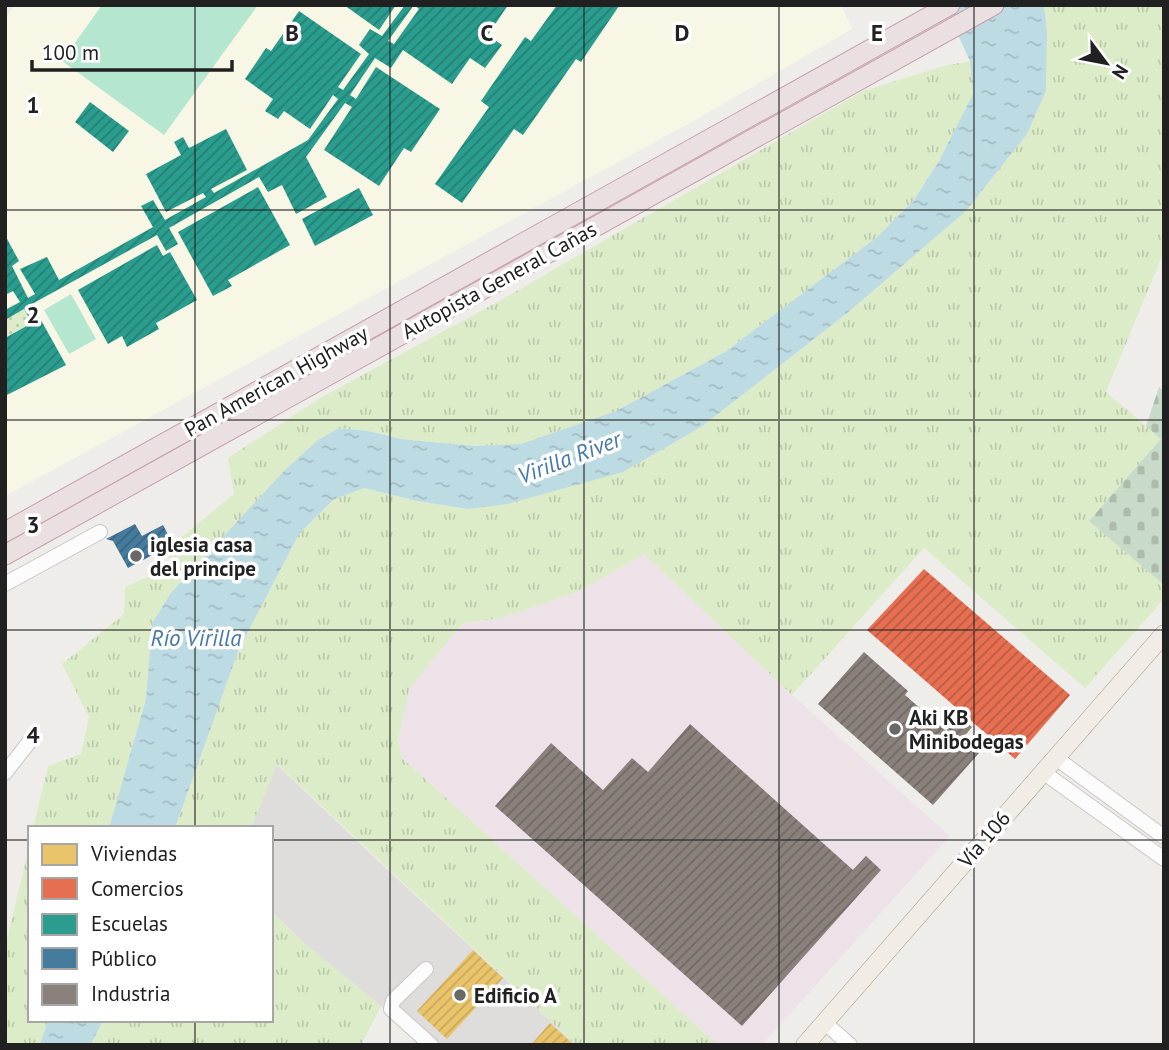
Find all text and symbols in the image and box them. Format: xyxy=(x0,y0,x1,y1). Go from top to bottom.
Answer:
text: B xyxy=(285,18,299,47)
text: C xyxy=(481,18,494,47)
text: D xyxy=(675,18,689,47)
text: E xyxy=(871,18,883,47)
scale bar xyxy=(32,28,231,72)
north arrow xyxy=(1071,28,1141,98)
text: 100 m xyxy=(42,39,99,66)
text: N xyxy=(1107,60,1134,84)
text: 1 xyxy=(26,90,40,119)
street label: Autopista General Cañas xyxy=(397,215,601,345)
text: 2 xyxy=(26,300,40,329)
street label: Pan American Highway xyxy=(179,319,373,443)
water label: Virilla River xyxy=(513,424,626,490)
text: 3 xyxy=(26,510,40,539)
place label: iglesia casa del principe xyxy=(150,531,256,582)
marker: iglesia casa del principe xyxy=(128,548,144,564)
water label: Río Virilla xyxy=(150,623,242,652)
place label: Aki KB Minibodegas xyxy=(909,704,1024,755)
text: 4 xyxy=(26,720,40,749)
marker: Aki KB Minibodegas xyxy=(887,721,903,737)
street label: Vía 106 xyxy=(951,805,1016,874)
legend xyxy=(28,826,273,1022)
text: Viviendas xyxy=(90,840,177,867)
text: Comercios xyxy=(91,875,184,902)
text: Escuelas xyxy=(91,910,168,937)
text: Público xyxy=(91,945,157,972)
text: Industria xyxy=(91,980,170,1007)
place label: Edificio A xyxy=(474,982,557,1009)
marker: Edificio A xyxy=(452,987,468,1003)

